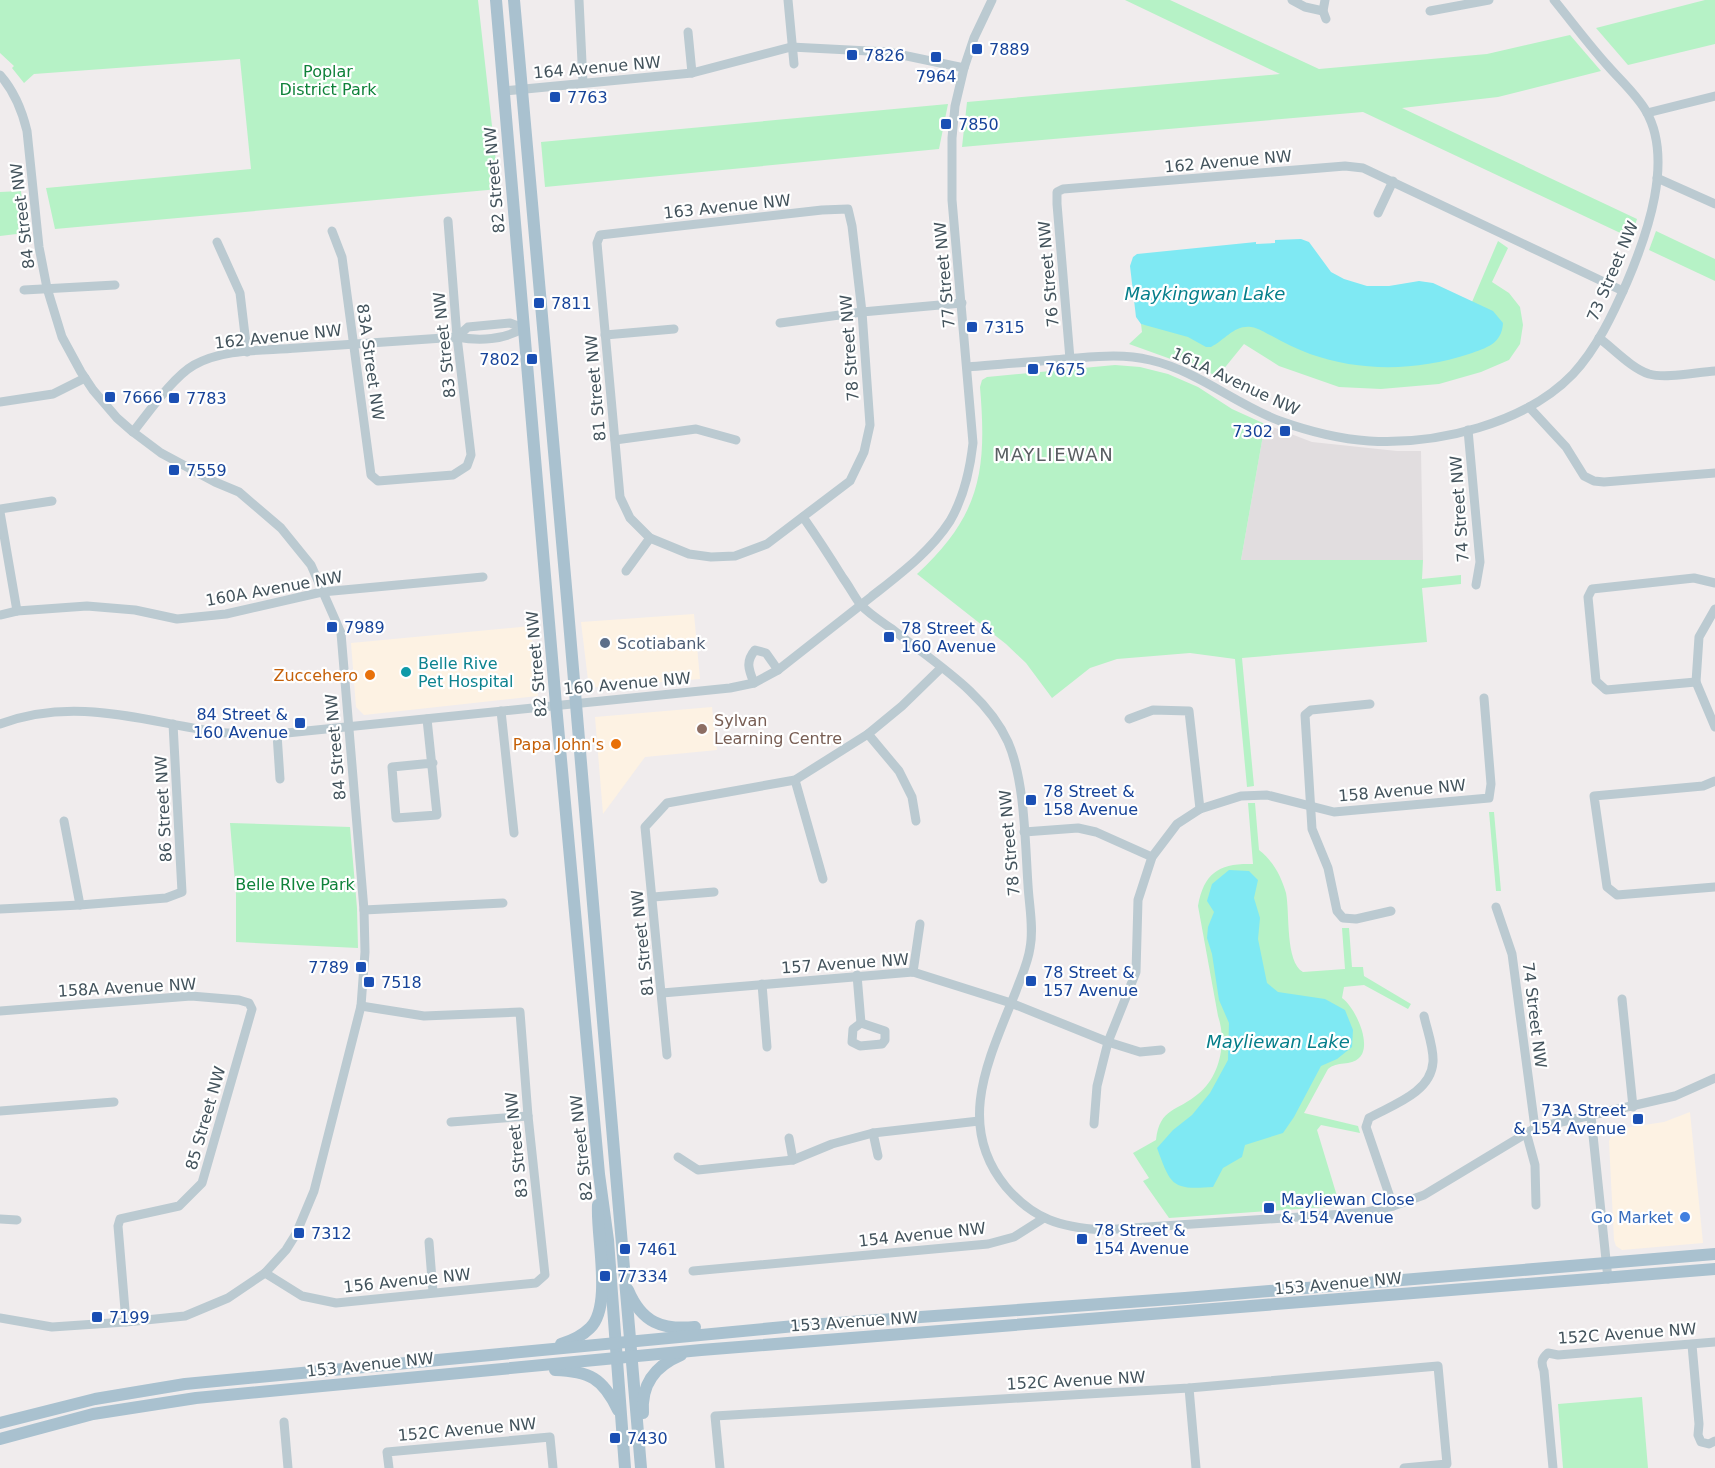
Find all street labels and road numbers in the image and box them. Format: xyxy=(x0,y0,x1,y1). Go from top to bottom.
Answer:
street label: 164 Avenue NW xyxy=(532,52,662,83)
street label: 82 Street NW xyxy=(480,126,509,234)
street label: 162 Avenue NW xyxy=(1163,146,1293,177)
street label: 84 Street NW xyxy=(7,162,38,270)
street label: 163 Avenue NW xyxy=(662,190,792,223)
street label: 73 Street NW xyxy=(1583,218,1642,324)
street label: 76 Street NW xyxy=(1034,220,1063,328)
street label: 77 Street NW xyxy=(930,221,959,329)
street label: 83 Street NW xyxy=(429,291,460,399)
street label: 78 Street NW xyxy=(836,294,863,402)
street label: 83A Street NW xyxy=(353,302,388,422)
street label: 162 Avenue NW xyxy=(213,320,343,353)
street label: 81 Street NW xyxy=(581,334,610,442)
street label: 161A Avenue NW xyxy=(1169,343,1303,419)
street label: 74 Street NW xyxy=(1446,455,1473,563)
street label: 160A Avenue NW xyxy=(204,567,344,610)
street label: 82 Street NW xyxy=(522,610,551,718)
street label: 160 Avenue NW xyxy=(562,668,692,699)
street label: 84 Street NW xyxy=(321,693,350,801)
street label: 86 Street NW xyxy=(151,755,176,863)
street label: 158 Avenue NW xyxy=(1337,775,1467,806)
street label: 78 Street NW xyxy=(995,789,1024,897)
street label: 81 Street NW xyxy=(627,889,658,997)
street label: 157 Avenue NW xyxy=(781,950,910,977)
street label: 74 Street NW xyxy=(1519,961,1550,1069)
street label: 158A Avenue NW xyxy=(57,974,197,1001)
street label: 85 Street NW xyxy=(182,1064,229,1172)
street label: 83 Street NW xyxy=(501,1091,532,1199)
street label: 82 Street NW xyxy=(566,1094,597,1202)
street label: 154 Avenue NW xyxy=(857,1218,987,1251)
street label: 156 Avenue NW xyxy=(342,1264,472,1297)
street label: 153 Avenue NW xyxy=(1273,1268,1403,1299)
street label: 153 Avenue NW xyxy=(790,1308,919,1335)
street label: 152C Avenue NW xyxy=(1557,1319,1697,1348)
street label: 153 Avenue NW xyxy=(305,1348,435,1381)
street label: 152C Avenue NW xyxy=(1006,1367,1146,1394)
street label: 152C Avenue NW xyxy=(397,1414,537,1445)

